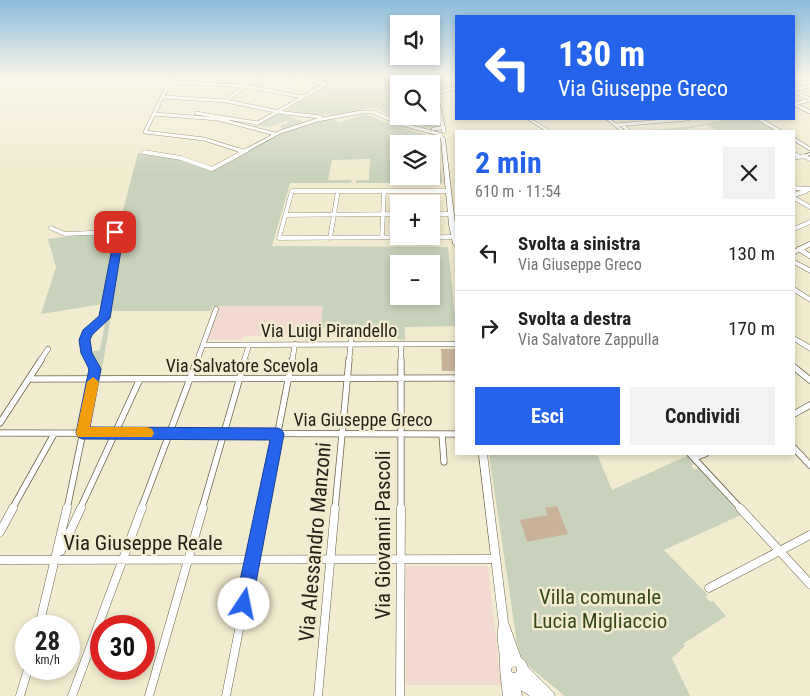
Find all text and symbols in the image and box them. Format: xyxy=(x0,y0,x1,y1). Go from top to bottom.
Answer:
map controls xyxy=(390,15,440,305)
button: sound xyxy=(390,15,440,65)
text: 130 m xyxy=(558,34,645,75)
icon: left xyxy=(475,35,540,100)
button: search xyxy=(390,75,440,125)
text: Via Giuseppe Greco xyxy=(558,76,728,101)
button: layers xyxy=(390,135,440,185)
text: 2 min xyxy=(475,145,542,180)
button: close xyxy=(723,147,775,199)
text: 610 m · 11:54 xyxy=(475,182,561,201)
button: + xyxy=(390,195,440,245)
pin xyxy=(94,211,136,253)
icon: arrive xyxy=(101,218,129,246)
text: Svolta a sinistra xyxy=(518,232,640,255)
icon: left xyxy=(475,239,503,267)
text: 130 m xyxy=(728,242,775,265)
button: − xyxy=(390,255,440,305)
text: Via Giuseppe Greco xyxy=(518,255,642,274)
text: Svolta a destra xyxy=(518,307,631,330)
icon: right xyxy=(475,314,503,342)
text: 170 m xyxy=(728,317,775,340)
street label: Via Luigi Pirandello xyxy=(261,320,397,341)
text: Via Salvatore Zappulla xyxy=(518,330,659,349)
street label: Via Salvatore Scevola xyxy=(166,355,318,376)
button: Esci xyxy=(475,387,620,445)
button: Condividi xyxy=(630,387,775,445)
street label: Via Giuseppe Greco xyxy=(293,409,433,430)
street label: Via Alessandro Manzoni xyxy=(294,441,336,643)
street label: Via Giovanni Pascoli xyxy=(371,451,395,620)
street label: Via Giuseppe Reale xyxy=(63,531,223,555)
position arrow xyxy=(217,577,269,629)
park label: Villa comunale Lucia Migliaccio xyxy=(533,585,667,633)
speed limit sign: 30 xyxy=(90,615,155,680)
text: 28 xyxy=(35,627,60,656)
text: km/h xyxy=(35,653,60,667)

